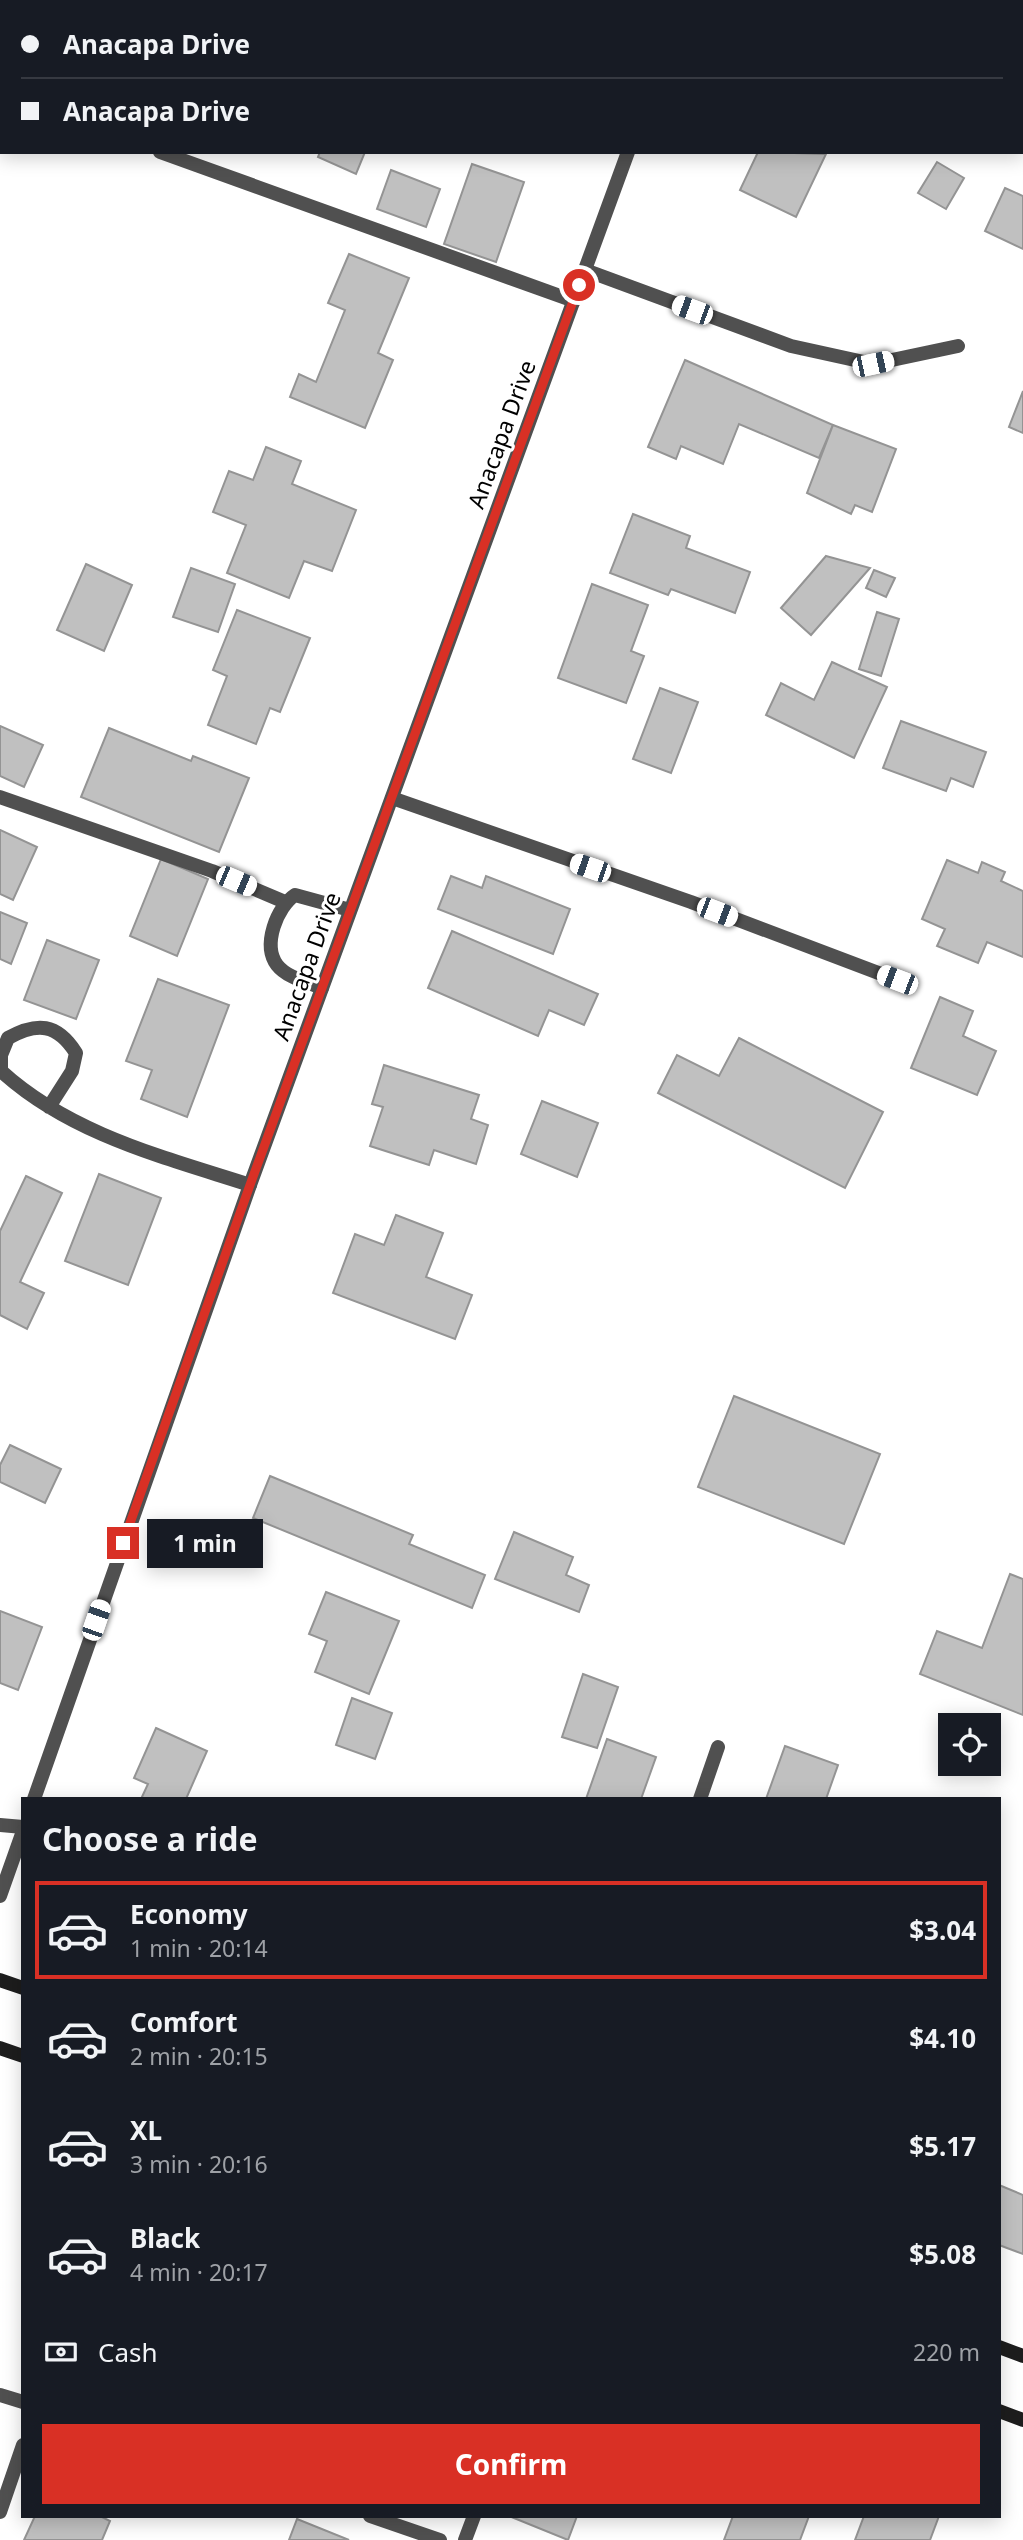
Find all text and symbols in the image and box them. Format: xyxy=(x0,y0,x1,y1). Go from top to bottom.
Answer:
text: Anacapa Drive xyxy=(63,26,250,62)
text: Anacapa Drive xyxy=(63,93,250,129)
route start xyxy=(563,269,595,301)
car xyxy=(669,293,716,327)
car xyxy=(851,349,896,379)
street label: Anacapa Drive xyxy=(459,355,543,513)
car xyxy=(567,851,614,885)
car xyxy=(213,863,260,899)
street label: Anacapa Drive xyxy=(264,887,348,1045)
car xyxy=(694,895,741,929)
car xyxy=(874,963,921,997)
callout: 1 min xyxy=(148,1518,263,1568)
route end xyxy=(107,1527,139,1559)
text: 1 min xyxy=(173,1527,237,1559)
car xyxy=(80,1597,113,1643)
map controls xyxy=(938,1713,1001,1776)
button: locate xyxy=(938,1713,1001,1776)
text: Choose a ride xyxy=(42,1817,258,1860)
text: Economy xyxy=(130,1896,248,1932)
icon: car xyxy=(46,1899,109,1962)
text: $3.04 xyxy=(909,1912,976,1948)
text: 1 min · 20:14 xyxy=(130,1932,268,1964)
text: Comfort xyxy=(130,2004,238,2040)
icon: car xyxy=(46,2007,109,2070)
text: $4.10 xyxy=(909,2020,976,2056)
text: 2 min · 20:15 xyxy=(130,2040,268,2072)
text: XL xyxy=(130,2112,162,2148)
icon: car xyxy=(46,2115,109,2178)
text: $5.17 xyxy=(909,2128,976,2164)
text: 3 min · 20:16 xyxy=(130,2148,268,2180)
text: Black xyxy=(130,2220,200,2256)
icon: car xyxy=(46,2223,109,2286)
text: $5.08 xyxy=(909,2236,976,2272)
text: 4 min · 20:17 xyxy=(130,2256,268,2288)
icon: cash xyxy=(42,2333,80,2371)
text: Cash xyxy=(98,2334,158,2370)
text: 220 m xyxy=(913,2336,980,2368)
button: Confirm xyxy=(42,2424,980,2504)

